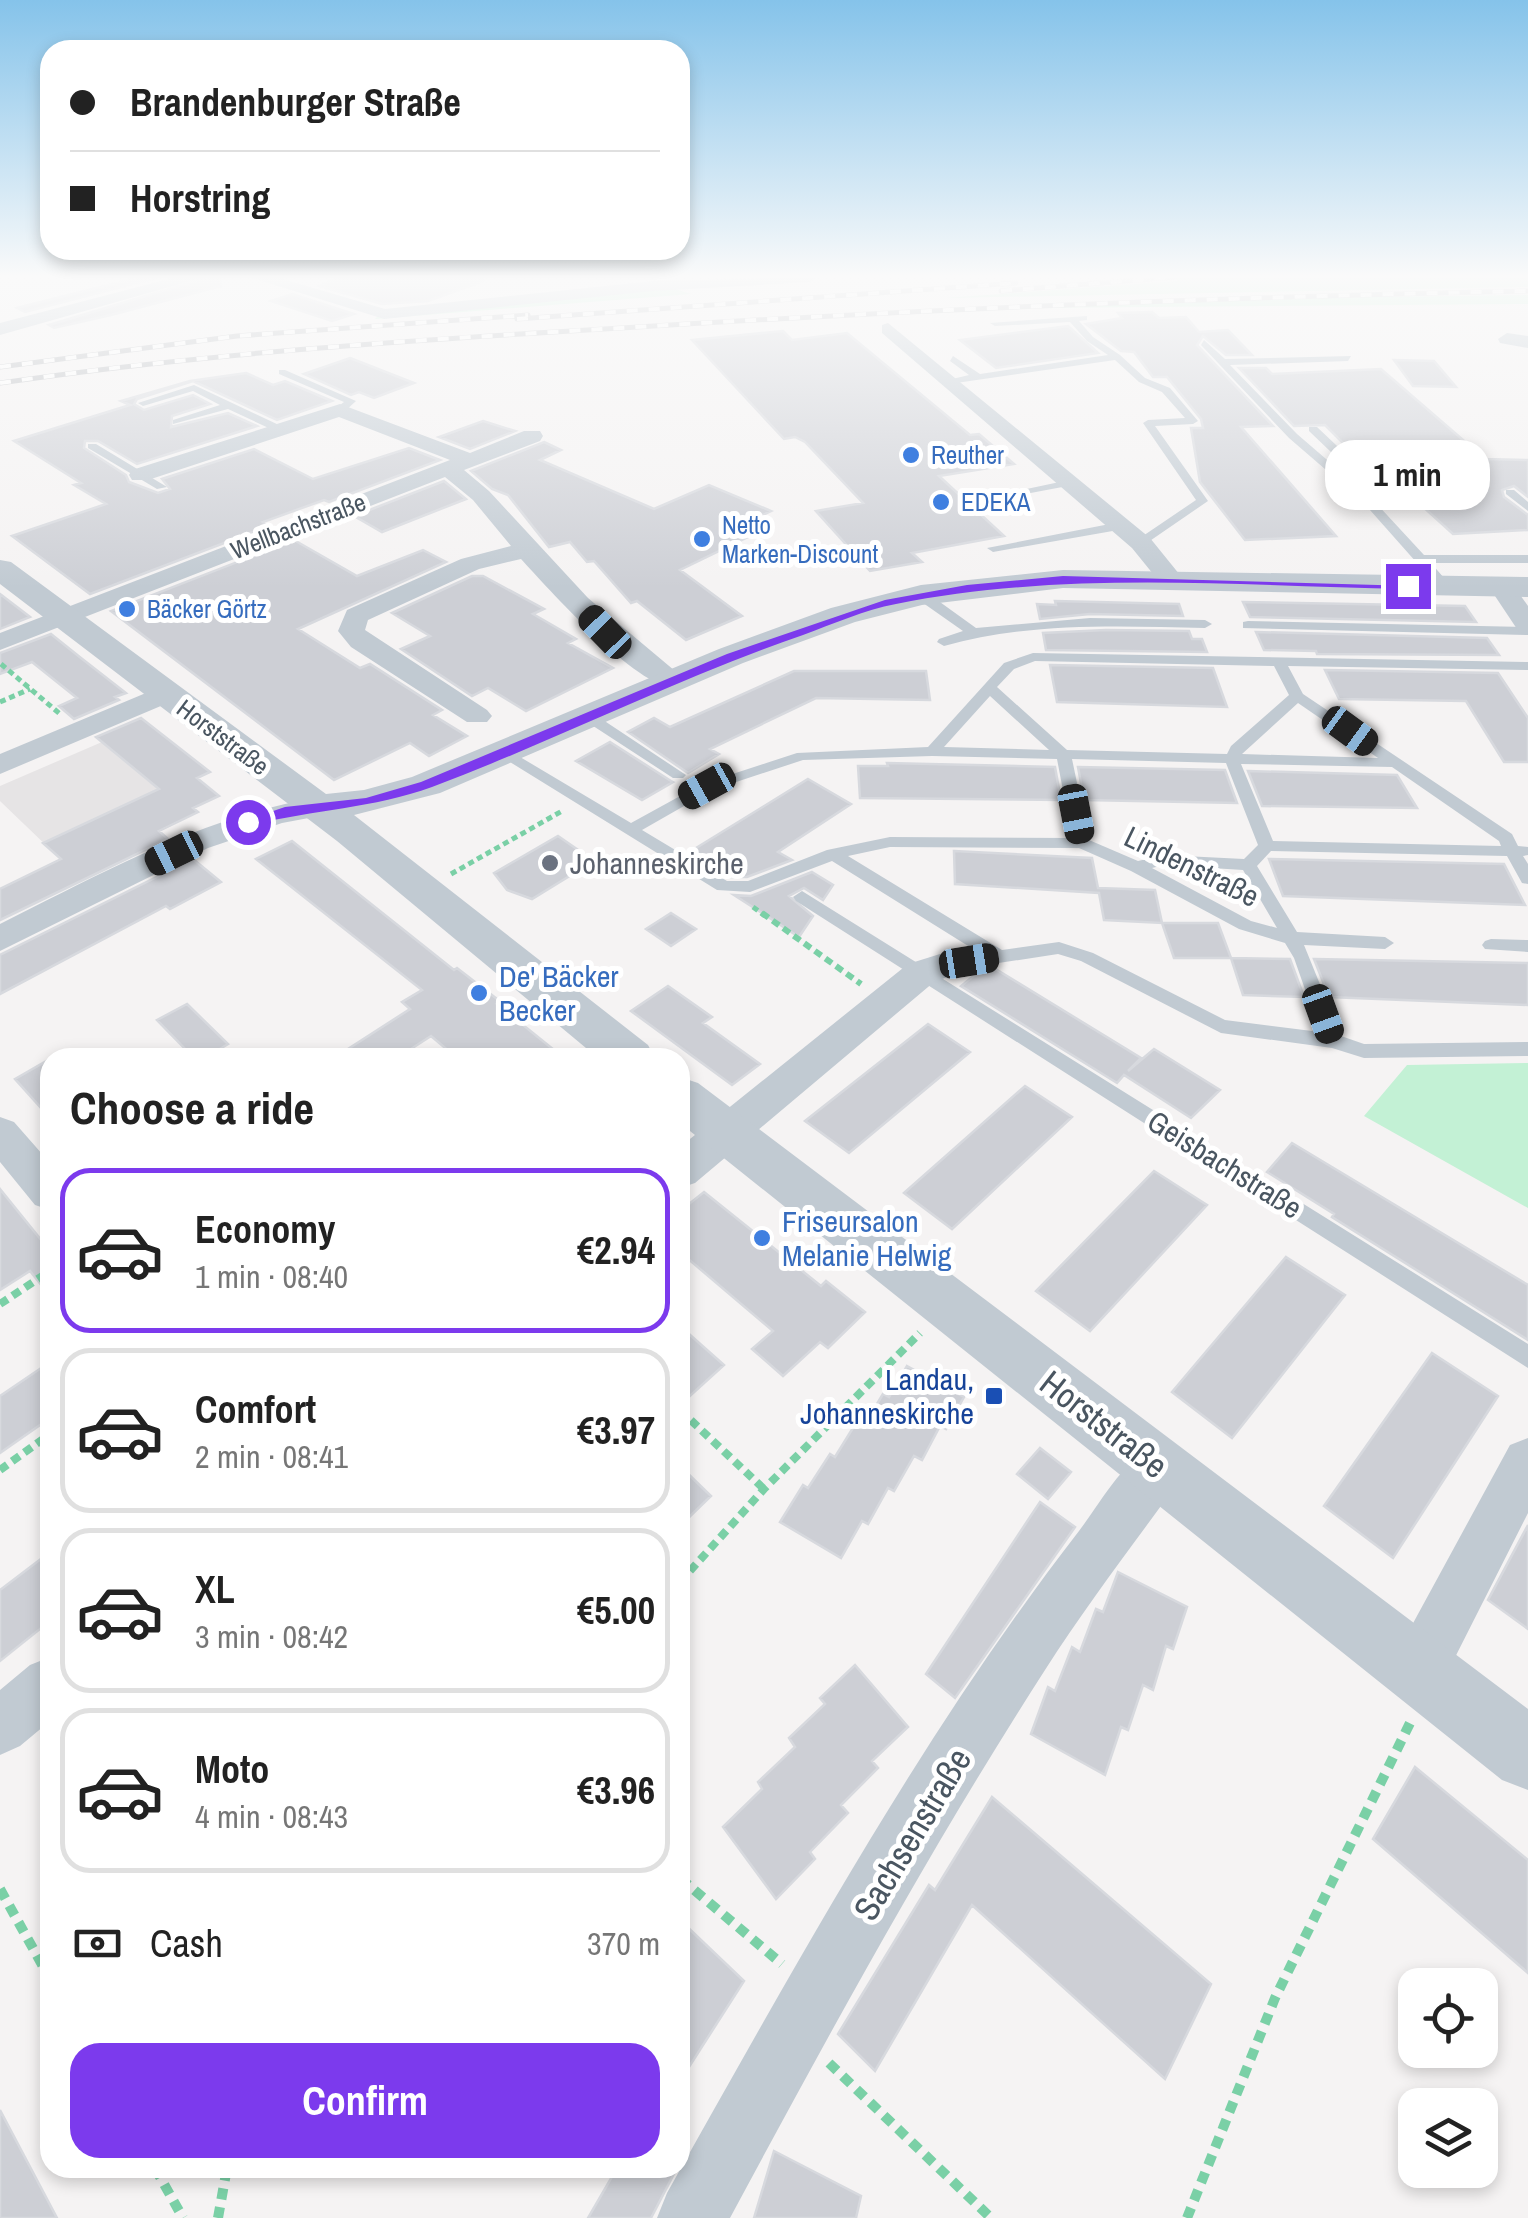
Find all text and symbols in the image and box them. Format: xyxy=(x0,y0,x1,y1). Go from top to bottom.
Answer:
text: Brandenburger Straße xyxy=(130,77,461,128)
text: Horstring xyxy=(130,173,270,224)
place label: Reuther xyxy=(931,438,1004,472)
callout: 1 min xyxy=(1326,441,1490,511)
marker: Reuther xyxy=(900,444,922,466)
text: 1 min xyxy=(1373,453,1442,496)
street label: Wellbachstraße xyxy=(226,485,370,567)
place label: EDEKA xyxy=(961,485,1031,519)
marker: EDEKA xyxy=(930,491,952,513)
place label: Netto Marken-Discount xyxy=(722,508,878,571)
marker: Netto Marken-Discount xyxy=(691,528,713,550)
route end xyxy=(1386,564,1431,609)
place label: Bäcker Görtz xyxy=(147,592,267,626)
marker: Bäcker Görtz xyxy=(116,598,138,620)
car xyxy=(573,600,637,664)
street label: Horststraße xyxy=(170,691,276,783)
car xyxy=(1317,701,1383,761)
car xyxy=(673,758,741,814)
car xyxy=(1056,782,1096,846)
route start xyxy=(226,800,271,845)
street label: Lindenstraße xyxy=(1118,816,1266,916)
car xyxy=(140,826,208,880)
place label: Johanneskirche xyxy=(570,843,744,883)
marker: Johanneskirche xyxy=(539,852,561,874)
car xyxy=(937,941,1001,981)
place label: De' Bäcker Becker xyxy=(499,956,619,1030)
car xyxy=(1299,981,1347,1047)
marker: De' Bäcker Becker xyxy=(468,982,490,1004)
text: Choose a ride xyxy=(70,1077,314,1138)
street label: Geisbachstraße xyxy=(1140,1101,1310,1227)
place label: Friseursalon Melanie Helwig xyxy=(782,1201,952,1275)
text: Economy xyxy=(195,1204,335,1255)
icon: car xyxy=(75,1206,165,1296)
text: €2.94 xyxy=(577,1225,655,1276)
marker: Friseursalon Melanie Helwig xyxy=(751,1227,773,1249)
text: 1 min · 08:40 xyxy=(195,1255,348,1298)
place label: Landau, Johanneskirche xyxy=(800,1359,974,1433)
street label: Horststraße xyxy=(1030,1359,1178,1489)
text: Comfort xyxy=(195,1384,316,1435)
marker: Landau, Johanneskirche xyxy=(983,1385,1005,1407)
icon: car xyxy=(75,1386,165,1476)
text: €3.97 xyxy=(577,1405,655,1456)
text: 2 min · 08:41 xyxy=(195,1435,348,1478)
text: XL xyxy=(195,1564,235,1615)
icon: car xyxy=(75,1566,165,1656)
text: €5.00 xyxy=(577,1585,655,1636)
text: 3 min · 08:42 xyxy=(195,1615,348,1658)
street label: Sachsenstraße xyxy=(842,1739,982,1929)
text: Moto xyxy=(195,1744,269,1795)
icon: car xyxy=(75,1746,165,1836)
text: €3.96 xyxy=(577,1765,655,1816)
text: 4 min · 08:43 xyxy=(195,1795,348,1838)
icon: cash xyxy=(70,1916,125,1971)
text: Cash xyxy=(150,1918,223,1969)
text: 370 m xyxy=(587,1922,660,1965)
map controls xyxy=(1398,1968,1498,2188)
button: locate xyxy=(1398,1968,1498,2068)
button: Confirm xyxy=(70,2043,660,2158)
button: layers xyxy=(1398,2088,1498,2188)

